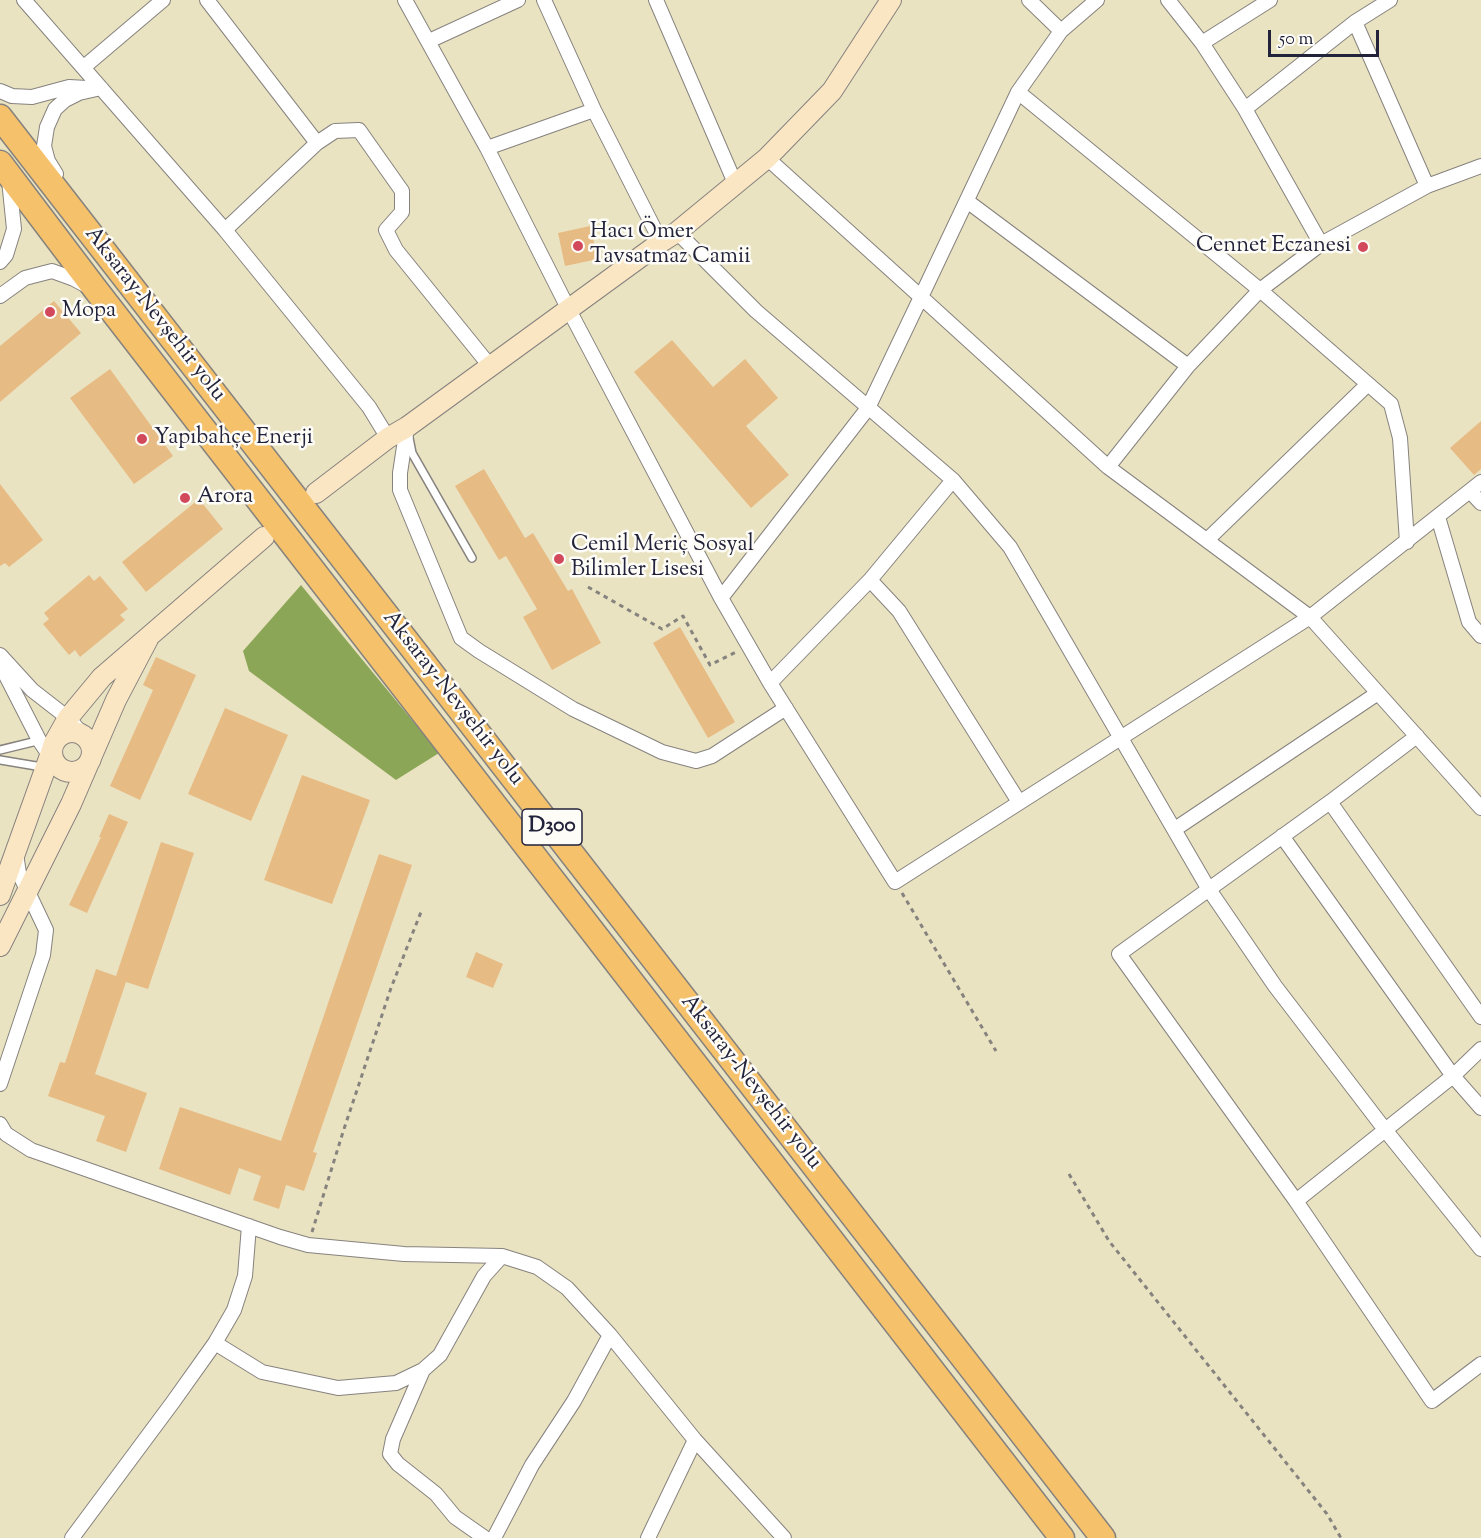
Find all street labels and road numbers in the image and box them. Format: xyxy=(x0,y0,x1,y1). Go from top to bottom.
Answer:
street label: Aksaray-Nevşehir yolu xyxy=(78,222,230,408)
street label: Aksaray-Nevşehir yolu xyxy=(376,606,528,792)
road number: D300 xyxy=(522,809,582,845)
street label: Aksaray-Nevşehir yolu xyxy=(674,990,826,1176)

